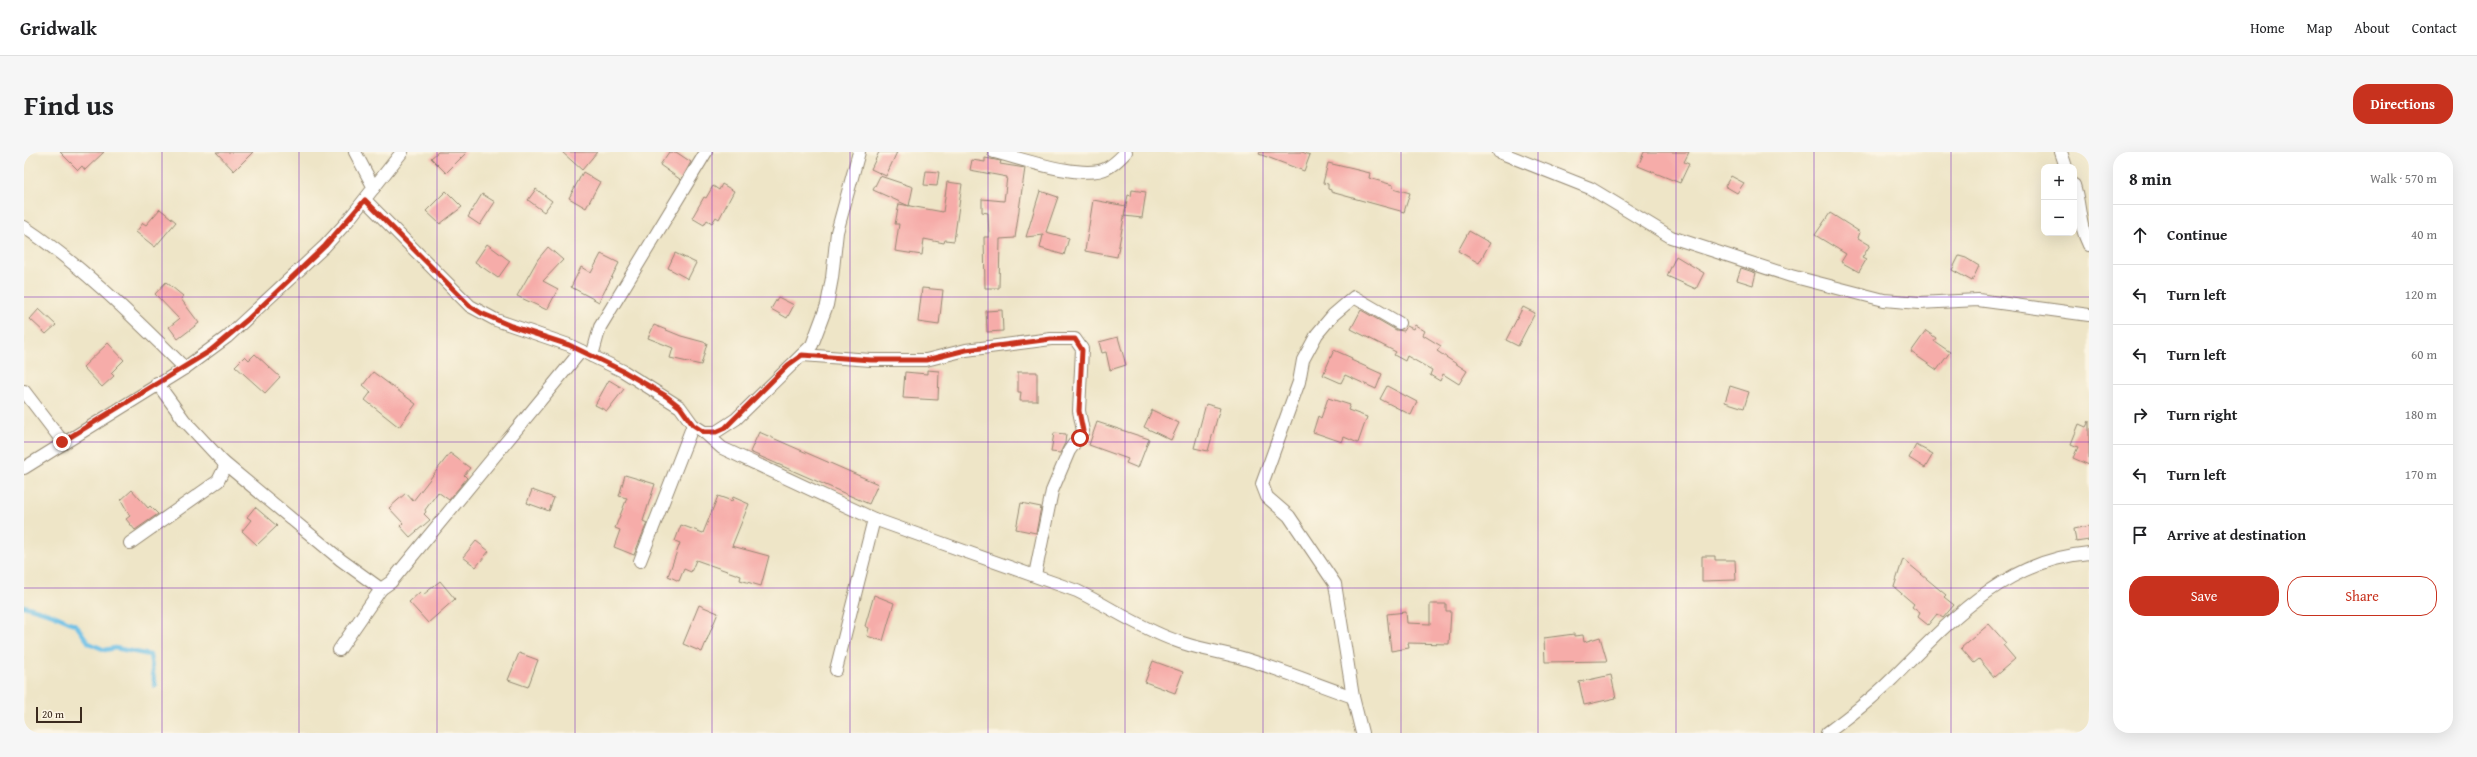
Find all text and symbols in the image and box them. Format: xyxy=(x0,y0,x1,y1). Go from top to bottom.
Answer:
text: Gridwalk xyxy=(20,14,97,42)
text: Home xyxy=(2250,18,2285,38)
text: Map xyxy=(2307,18,2332,38)
text: About xyxy=(2354,18,2390,38)
text: Contact xyxy=(2412,18,2457,38)
text: Find us xyxy=(24,84,114,125)
button: Directions xyxy=(2353,84,2453,124)
map controls xyxy=(2041,164,2077,236)
button: + xyxy=(2041,164,2077,200)
text: 8 min xyxy=(2129,166,2171,191)
text: Walk · 570 m xyxy=(2370,169,2437,188)
button: − xyxy=(2041,200,2077,236)
icon: ahead xyxy=(2129,224,2151,246)
text: Continue xyxy=(2167,224,2228,245)
text: 40 m xyxy=(2411,225,2437,244)
icon: left xyxy=(2129,284,2151,306)
text: Turn left xyxy=(2167,284,2226,305)
text: 120 m xyxy=(2405,285,2437,304)
icon: left xyxy=(2129,344,2151,366)
text: Turn left xyxy=(2167,344,2226,365)
text: 60 m xyxy=(2411,345,2437,364)
icon: right xyxy=(2129,404,2151,426)
text: Turn right xyxy=(2167,404,2238,425)
text: 180 m xyxy=(2405,405,2437,424)
route start xyxy=(1071,429,1089,447)
route end xyxy=(53,433,71,451)
icon: left xyxy=(2129,464,2151,486)
text: Turn left xyxy=(2167,464,2226,485)
text: 170 m xyxy=(2405,465,2437,484)
icon: arrive xyxy=(2129,524,2151,546)
text: Arrive at destination xyxy=(2167,524,2306,545)
button: Save xyxy=(2129,576,2279,616)
button: Share xyxy=(2287,576,2437,616)
scale bar xyxy=(36,705,82,724)
text: 20 m xyxy=(42,706,64,722)

